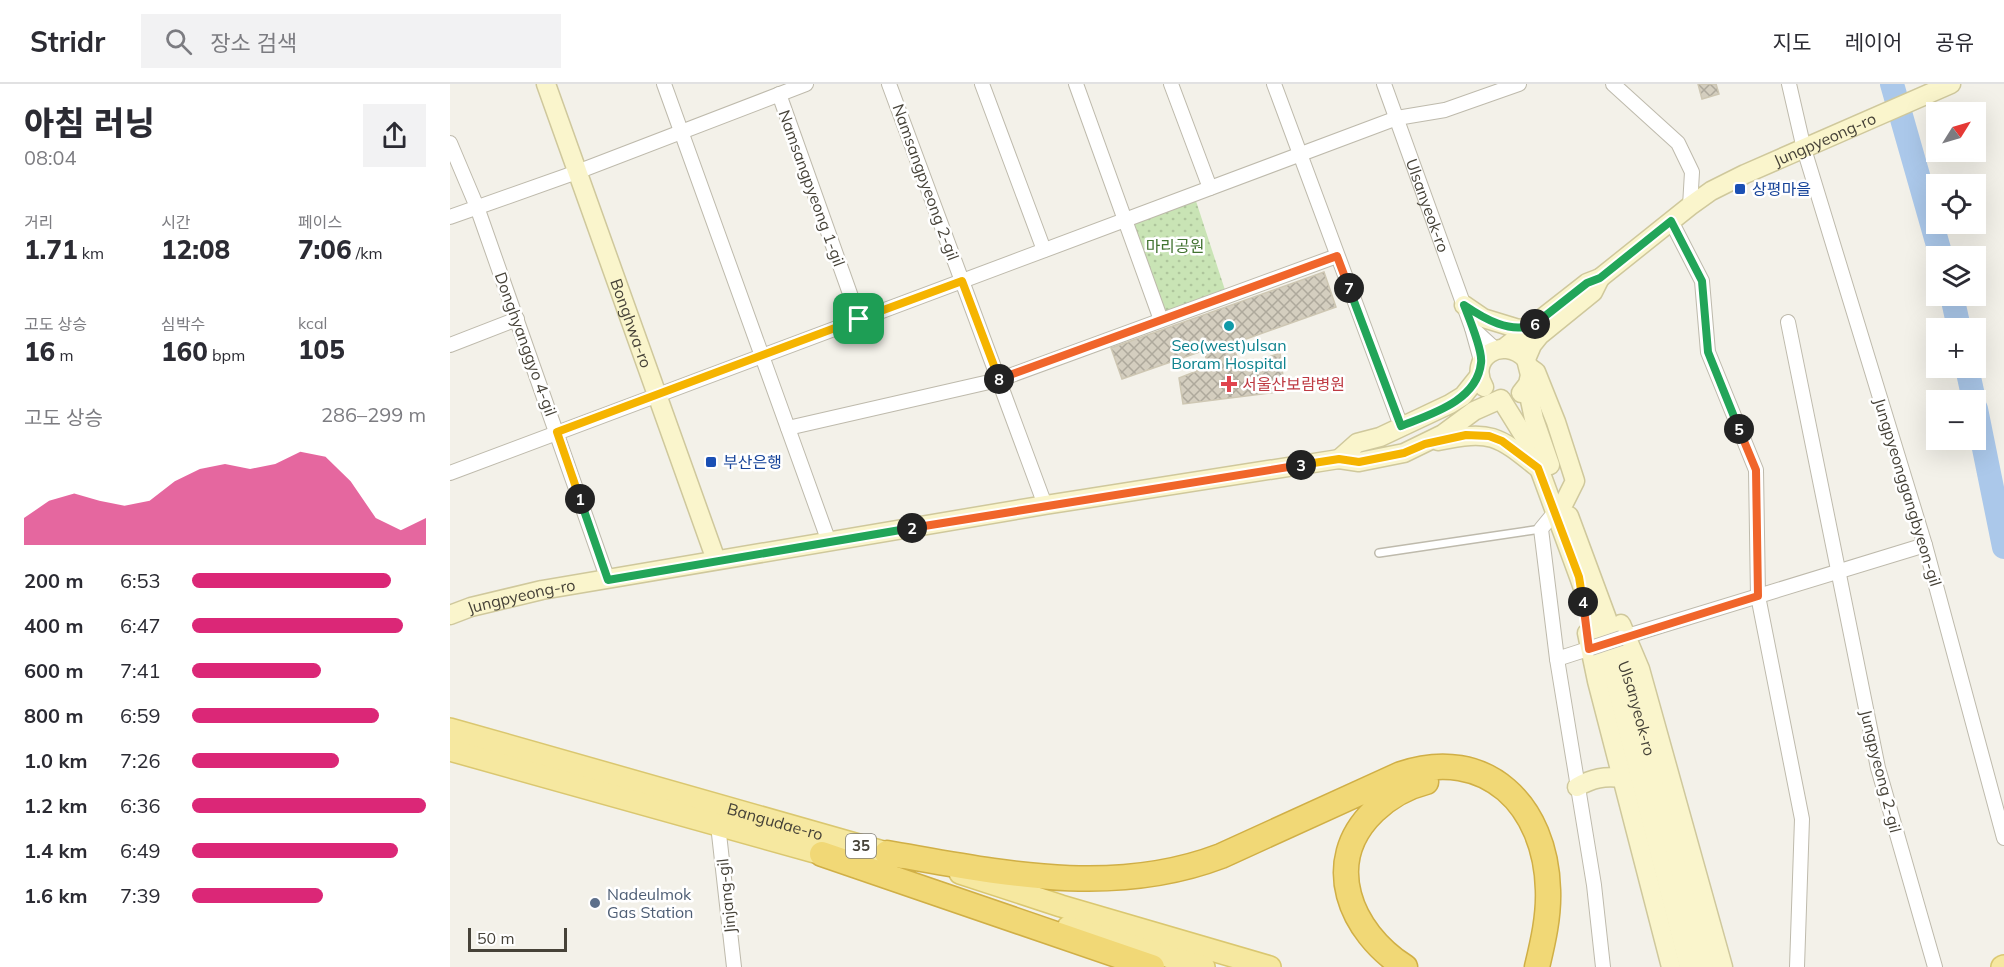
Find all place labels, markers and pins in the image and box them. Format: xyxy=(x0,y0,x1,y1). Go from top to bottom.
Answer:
place label: 상평마을 xyxy=(1752,179,1811,199)
marker: 상평마을 xyxy=(1733,182,1747,196)
pin: 7 xyxy=(1334,273,1364,303)
pin xyxy=(833,293,884,344)
pin: 6 xyxy=(1520,309,1550,339)
marker: Seo(west)ulsan Boram Hospital xyxy=(1222,319,1236,333)
place label: Seo(west)ulsan Boram Hospital xyxy=(1171,335,1287,373)
pin: 8 xyxy=(984,364,1014,394)
place label: 서울산보람병원 xyxy=(1242,374,1345,394)
marker: 서울산보람병원 xyxy=(1220,375,1238,393)
pin: 5 xyxy=(1724,414,1754,444)
pin: 3 xyxy=(1286,450,1316,480)
place label: 부산은행 xyxy=(723,452,782,472)
marker: 부산은행 xyxy=(704,455,718,469)
pin: 1 xyxy=(565,484,595,514)
pin: 2 xyxy=(897,513,927,543)
pin: 4 xyxy=(1568,587,1598,617)
place label: Nadeulmok Gas Station xyxy=(607,884,693,922)
marker: Nadeulmok Gas Station xyxy=(588,896,602,910)

